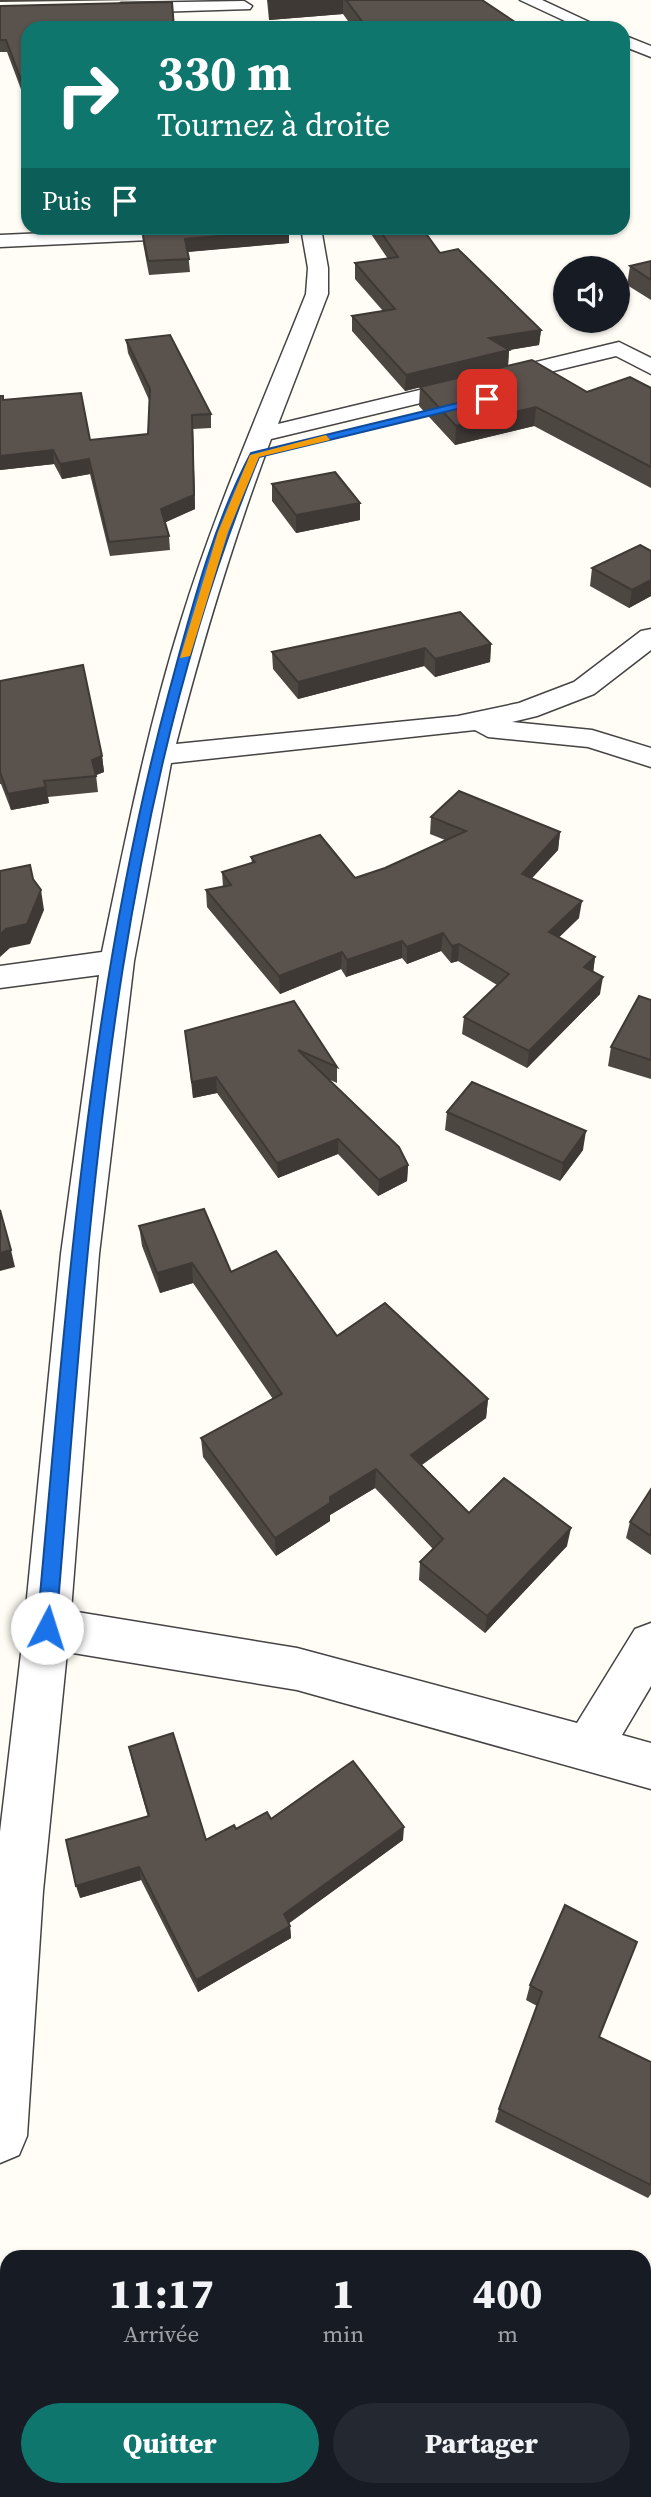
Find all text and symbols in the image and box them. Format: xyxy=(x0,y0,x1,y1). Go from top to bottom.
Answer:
text: 330 m xyxy=(157,39,292,106)
icon: right xyxy=(42,49,133,140)
text: Tournez à droite xyxy=(157,103,390,147)
icon: arrive xyxy=(106,182,144,220)
text: Puis xyxy=(42,183,92,219)
map controls xyxy=(553,256,630,333)
button: sound xyxy=(553,256,630,333)
pin xyxy=(457,369,517,429)
icon: arrive xyxy=(468,380,506,418)
position arrow xyxy=(10,1591,84,1665)
text: 11:17 xyxy=(109,2264,214,2322)
text: 1 xyxy=(332,2264,355,2322)
text: 400 xyxy=(473,2264,542,2322)
text: Arrivée xyxy=(123,2318,199,2350)
text: min xyxy=(323,2318,364,2350)
text: m xyxy=(497,2318,518,2350)
button: Quitter xyxy=(21,2403,319,2483)
button: Partager xyxy=(333,2403,630,2483)

